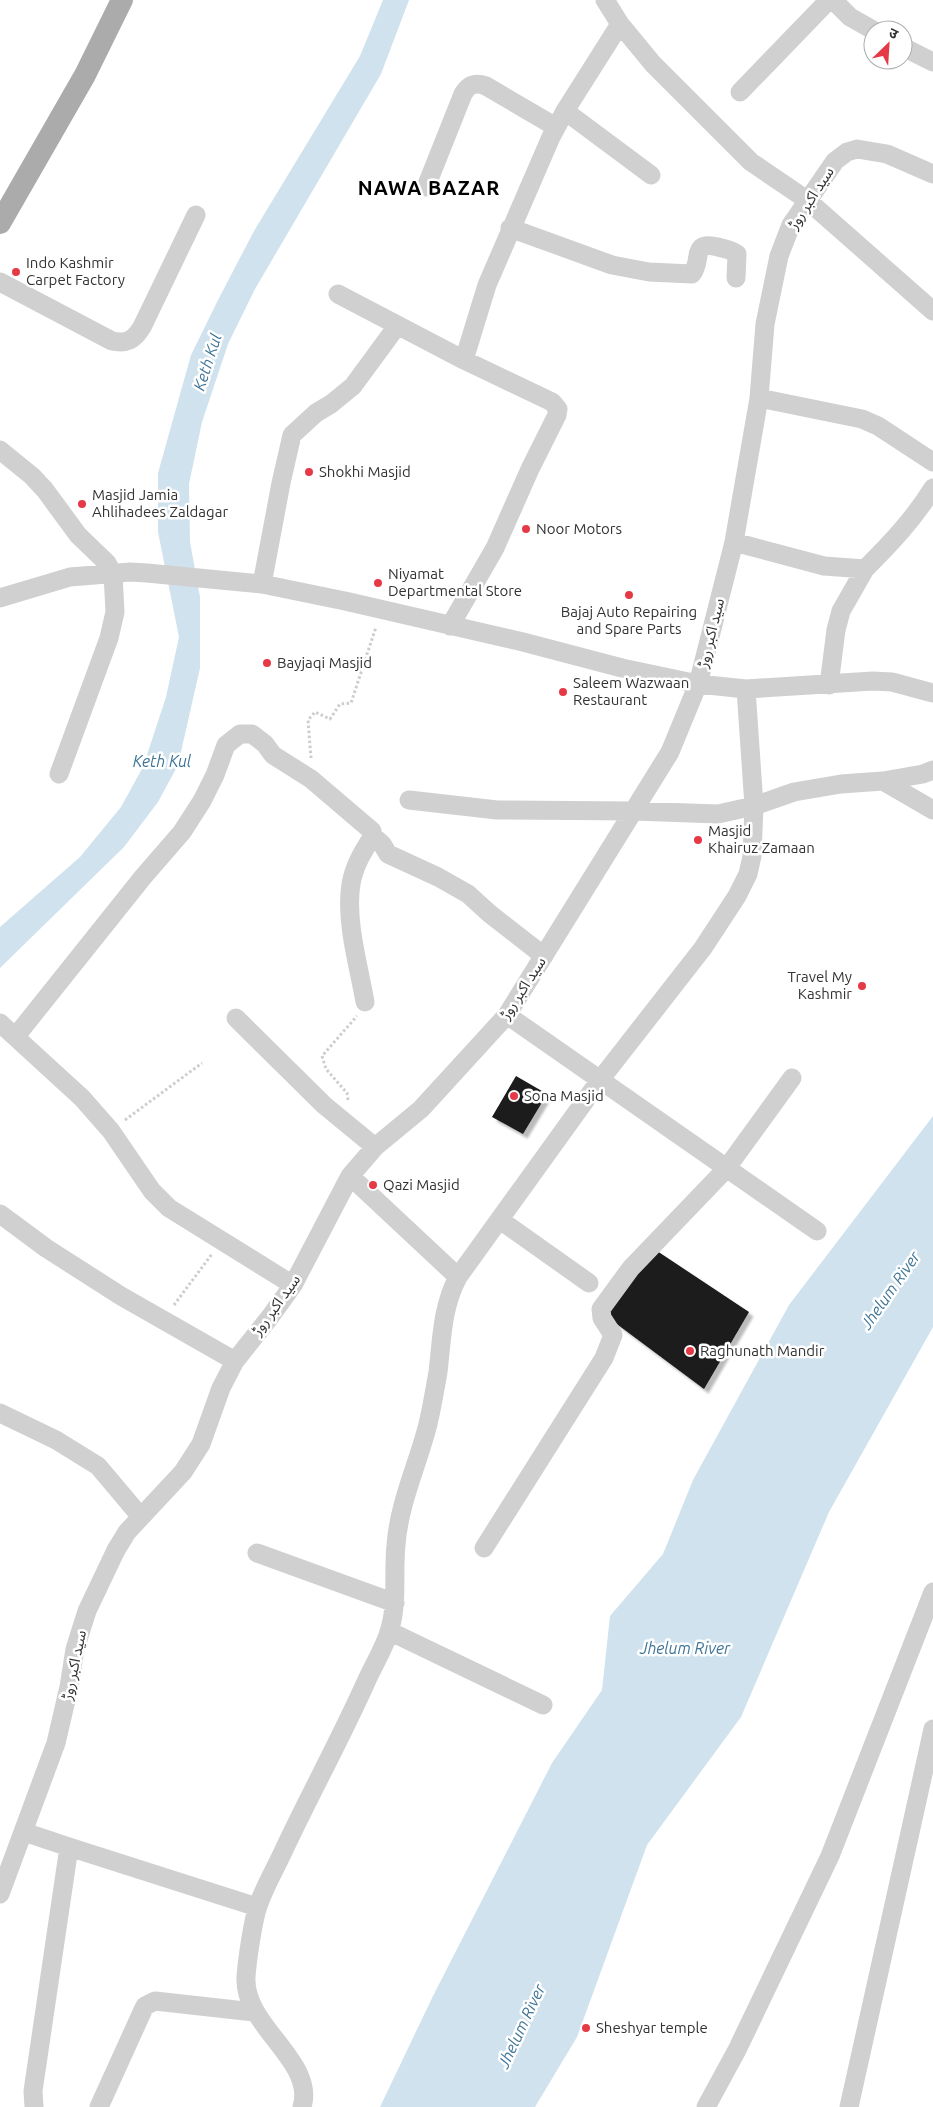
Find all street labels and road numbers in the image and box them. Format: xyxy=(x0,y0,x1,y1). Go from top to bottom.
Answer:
street label: سید اکبر روڑ xyxy=(784,163,838,233)
street label: سید اکبر روڑ xyxy=(693,596,728,670)
street label: سید اکبر روڑ xyxy=(496,953,550,1023)
street label: سید اکبر روڑ xyxy=(247,1271,304,1340)
street label: سید اکبر روڑ xyxy=(58,1628,90,1702)

